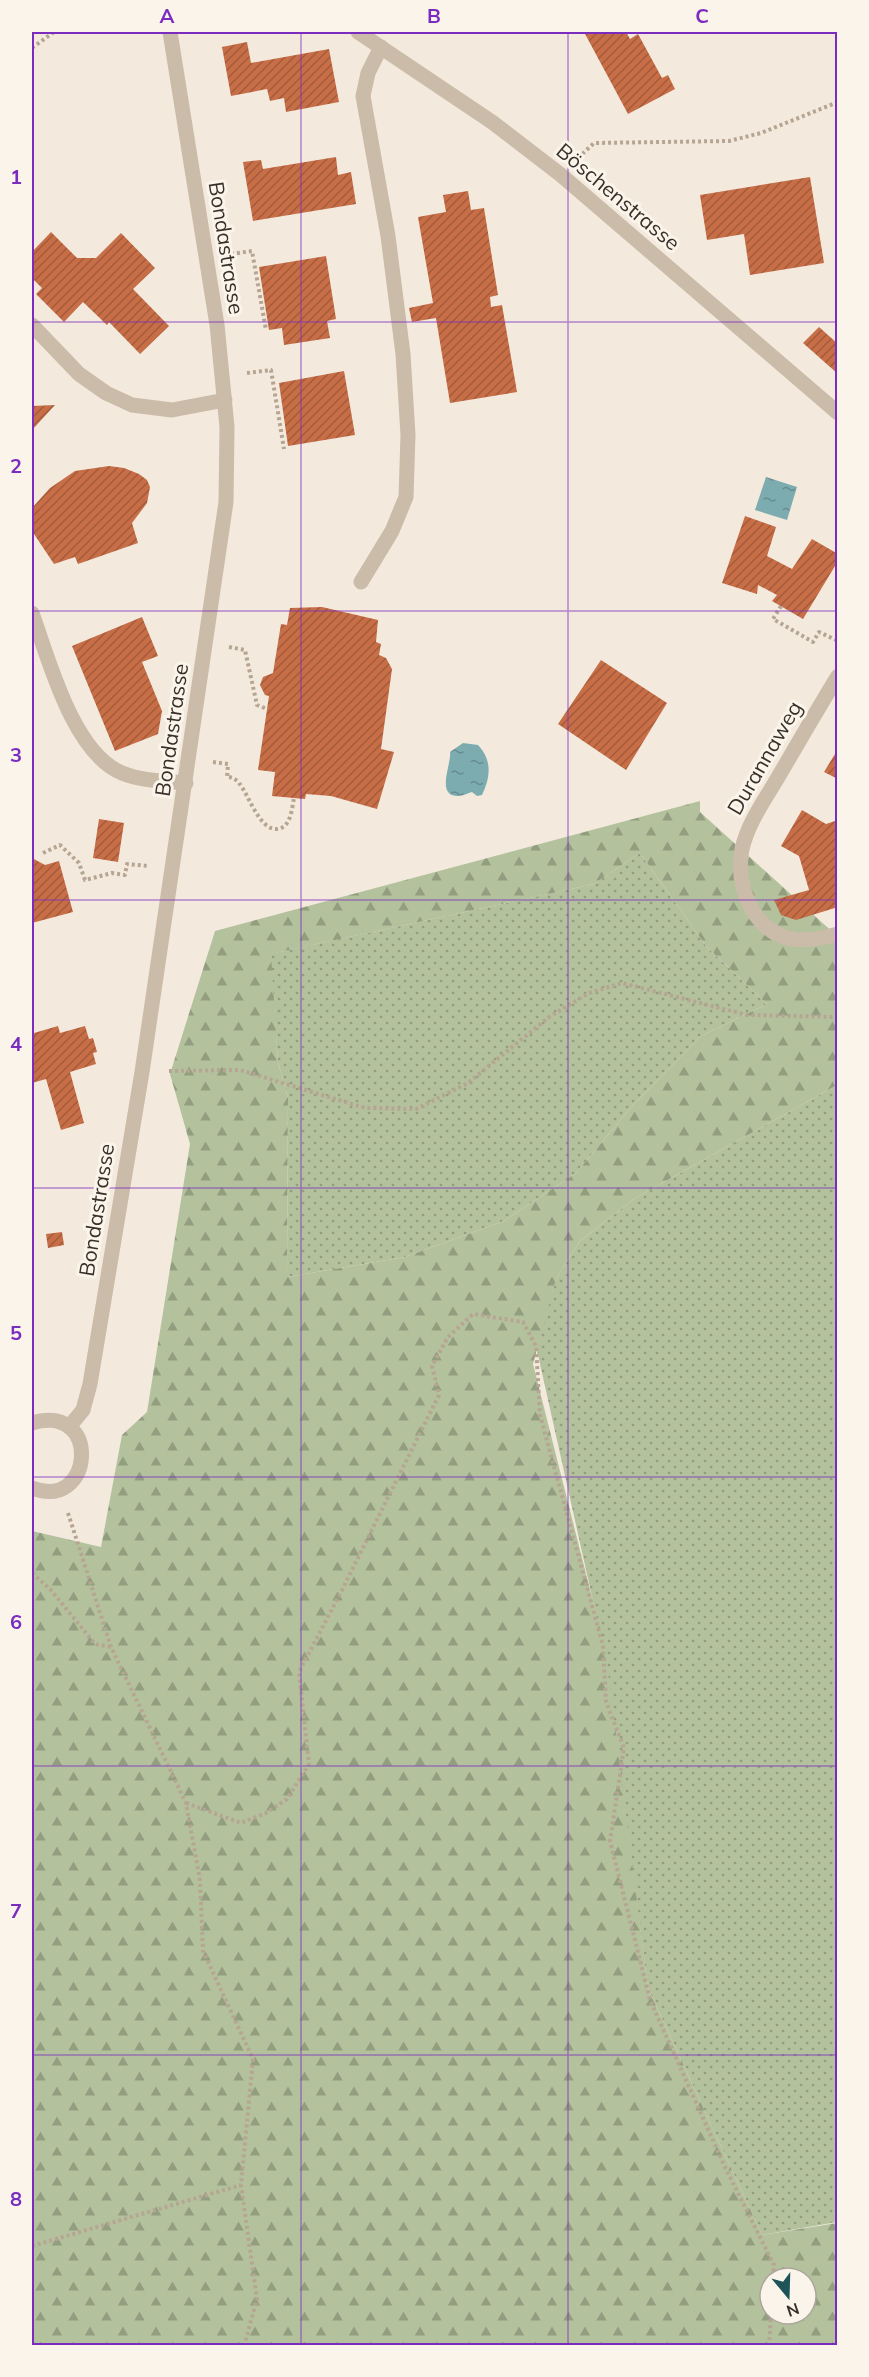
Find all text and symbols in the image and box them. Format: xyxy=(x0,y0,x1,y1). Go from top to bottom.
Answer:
text: A xyxy=(160,3,175,28)
text: B xyxy=(427,3,441,28)
text: C xyxy=(695,3,709,28)
street label: Böschenstrasse xyxy=(552,137,686,255)
text: 1 xyxy=(10,164,22,189)
street label: Bondastrasse xyxy=(204,180,250,316)
text: 2 xyxy=(10,453,22,478)
street label: Bondastrasse xyxy=(149,662,193,798)
street label: Durannaweg xyxy=(721,696,807,819)
text: 3 xyxy=(10,742,22,767)
text: 4 xyxy=(10,1031,22,1056)
street label: Bondastrasse xyxy=(73,1142,119,1278)
text: 5 xyxy=(10,1320,22,1345)
text: 6 xyxy=(10,1609,22,1634)
text: 7 xyxy=(10,1898,22,1923)
text: 8 xyxy=(10,2186,22,2211)
north arrow xyxy=(758,2266,818,2326)
text: N xyxy=(784,2299,802,2322)

